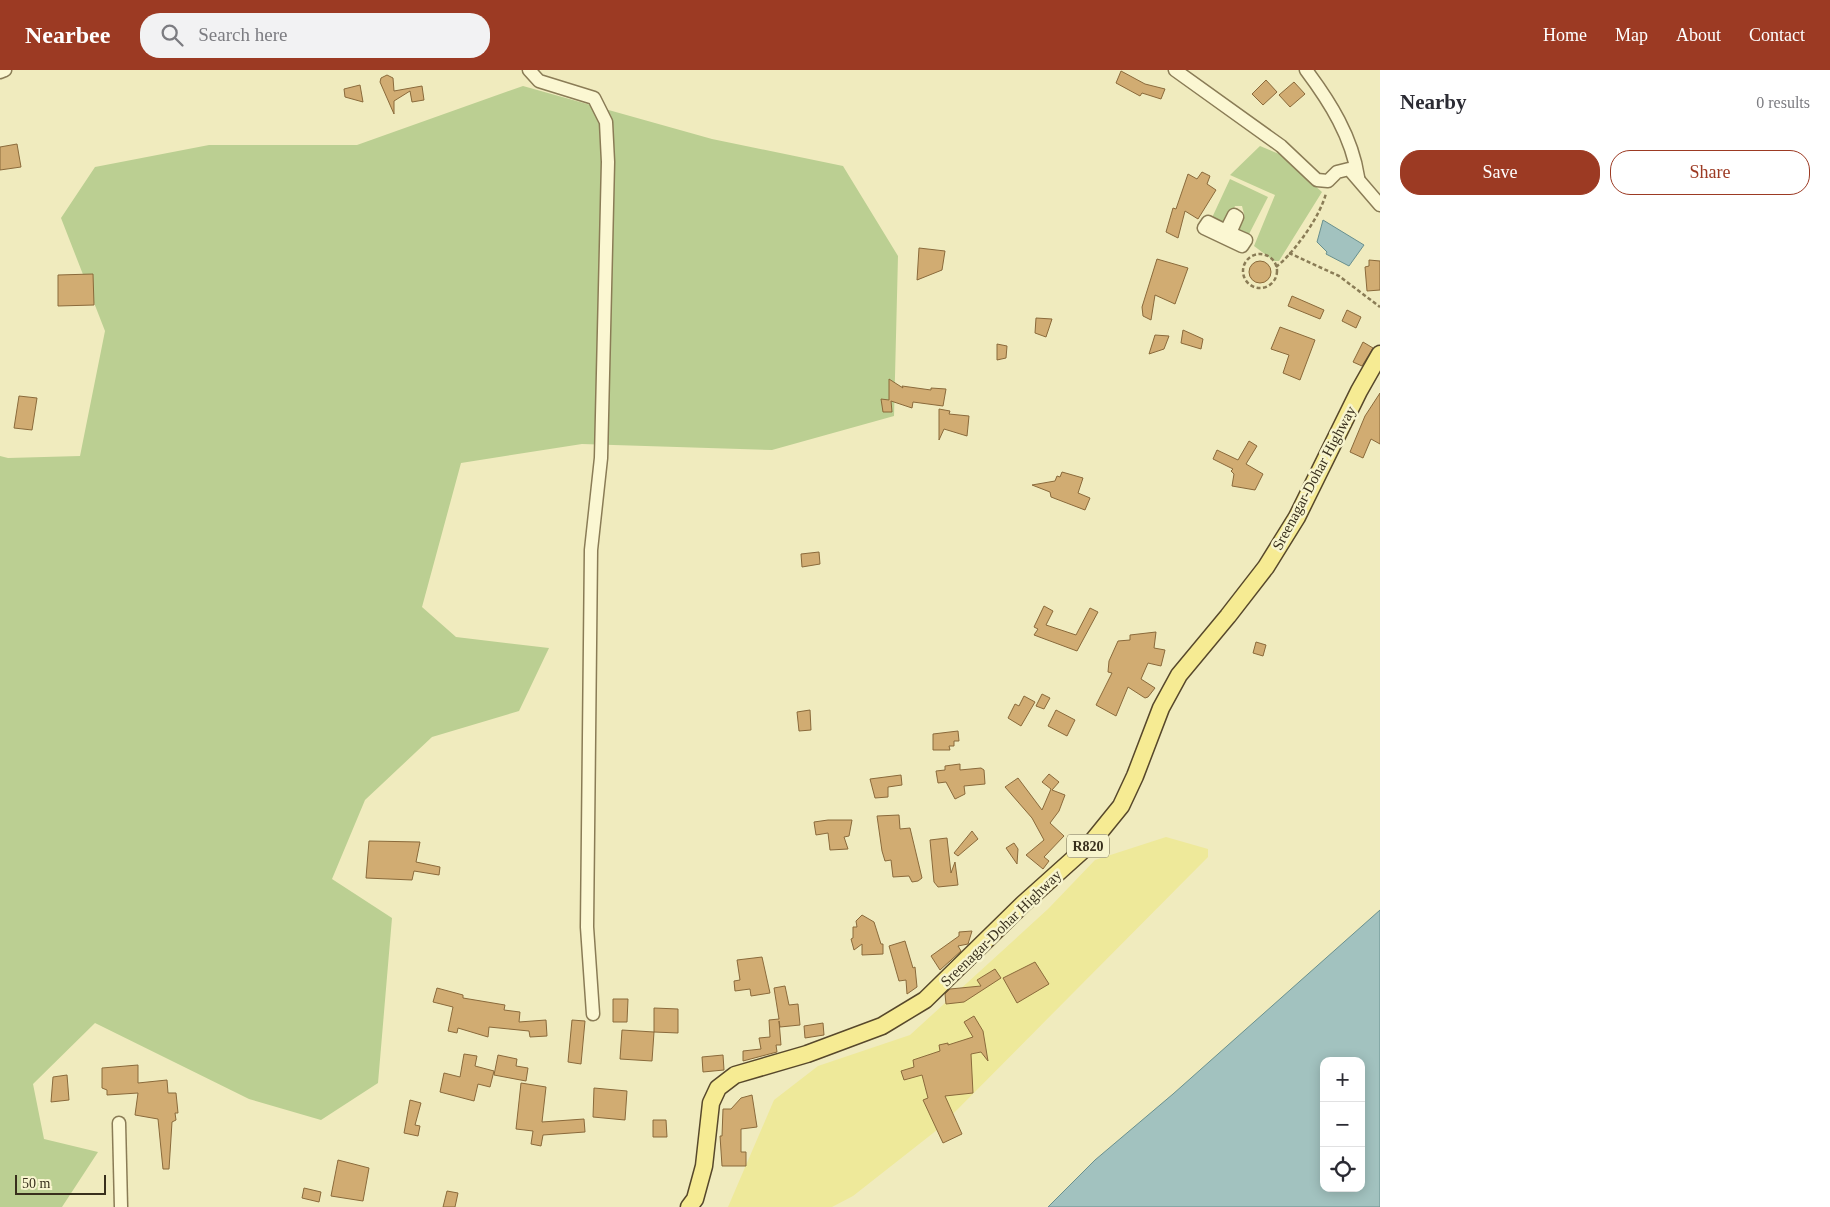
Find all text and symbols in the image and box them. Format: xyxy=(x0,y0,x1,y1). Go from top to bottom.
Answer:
search box xyxy=(140,13,490,58)
icon: search xyxy=(158,21,186,49)
text: Nearbee xyxy=(25,22,110,48)
text: Search here xyxy=(198,24,287,45)
text: Home xyxy=(1543,25,1587,45)
text: Map xyxy=(1615,25,1648,45)
text: About xyxy=(1676,25,1721,45)
text: Contact xyxy=(1749,25,1805,45)
text: Nearby xyxy=(1400,90,1467,114)
text: 0 results xyxy=(1756,94,1810,111)
button: Save xyxy=(1400,150,1600,195)
button: Share xyxy=(1610,150,1810,195)
street label: Sreenagar-Dohar Highway xyxy=(1269,403,1359,553)
road number: R820 xyxy=(1067,834,1109,858)
street label: Sreenagar-Dohar Highway xyxy=(938,866,1065,990)
map controls xyxy=(1320,1057,1365,1192)
button: + xyxy=(1320,1057,1365,1102)
button: − xyxy=(1320,1102,1365,1147)
button: locate xyxy=(1320,1147,1365,1192)
scale bar xyxy=(15,1172,106,1195)
text: 50 m xyxy=(22,1176,50,1191)

